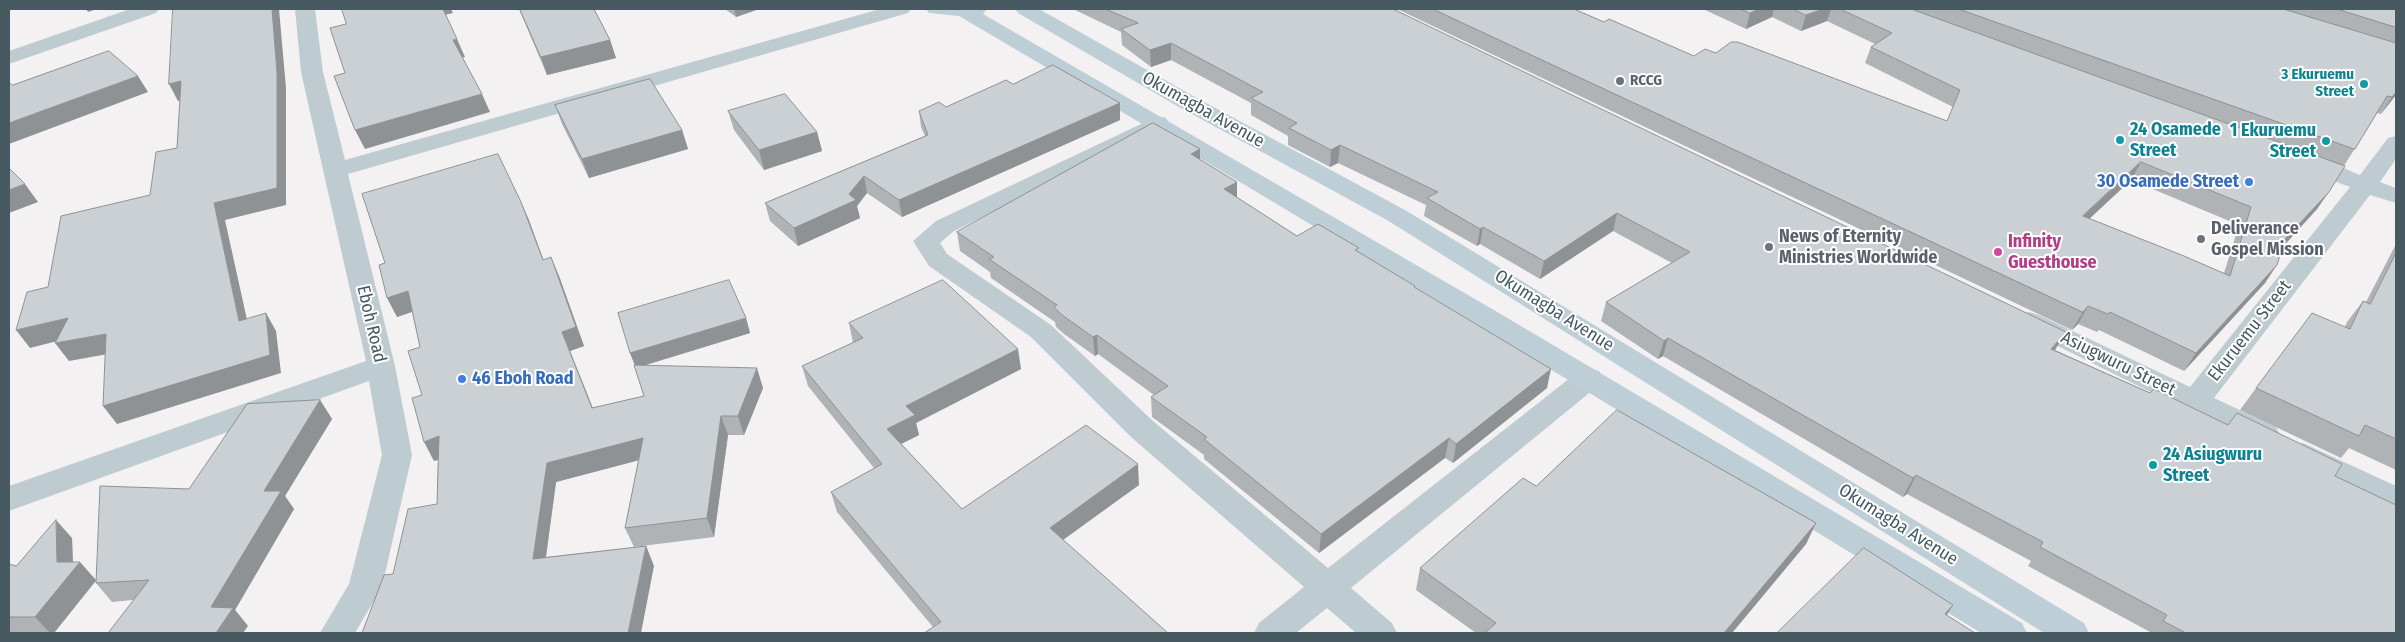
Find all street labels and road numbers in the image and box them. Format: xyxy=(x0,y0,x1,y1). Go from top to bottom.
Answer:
street label: Okumagba Avenue xyxy=(1138,67,1268,153)
street label: Okumagba Avenue xyxy=(1490,266,1618,356)
street label: Ekuruemu Street xyxy=(2204,276,2296,386)
street label: Eboh Road xyxy=(352,283,390,365)
street label: Asiugwuru Street xyxy=(2057,327,2179,401)
street label: Okumagba Avenue xyxy=(1834,480,1962,570)

